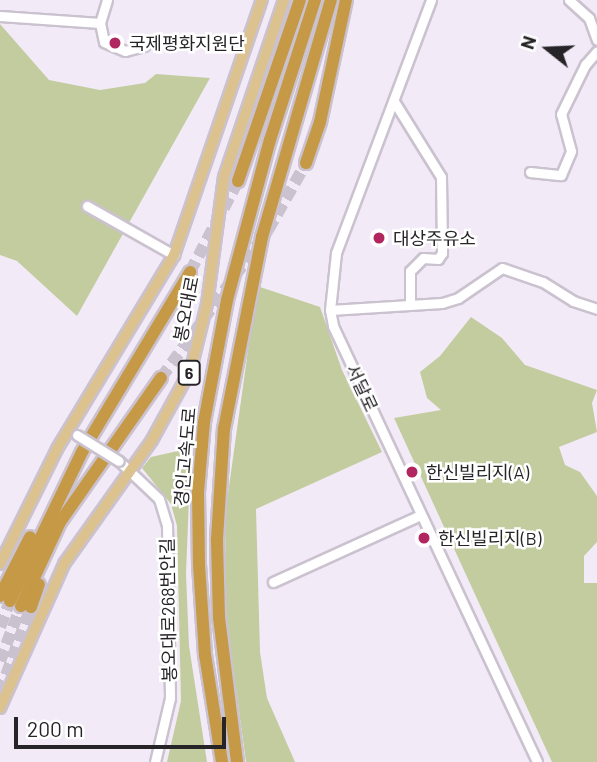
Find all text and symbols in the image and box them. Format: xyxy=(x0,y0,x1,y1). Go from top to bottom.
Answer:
north arrow xyxy=(513,14,583,84)
place label: 국제평화지원단 xyxy=(129,32,245,54)
text: N xyxy=(515,33,540,52)
marker: 국제평화지원단 xyxy=(107,35,123,51)
place label: 대상주유소 xyxy=(393,227,476,249)
marker: 대상주유소 xyxy=(371,230,387,246)
street label: 봉오대로 xyxy=(169,274,203,344)
road number: 6 xyxy=(177,360,201,386)
street label: 서달로 xyxy=(342,361,382,415)
street label: 경인고속도로 xyxy=(170,407,200,507)
place label: 한신빌리지(A) xyxy=(426,461,529,483)
marker: 한신빌리지(A) xyxy=(404,464,420,480)
place label: 한신빌리지(B) xyxy=(438,527,541,549)
marker: 한신빌리지(B) xyxy=(416,530,432,546)
street label: 봉오대로268번안길 xyxy=(156,538,180,682)
scale bar xyxy=(18,702,229,746)
text: 200 m xyxy=(27,716,84,741)

